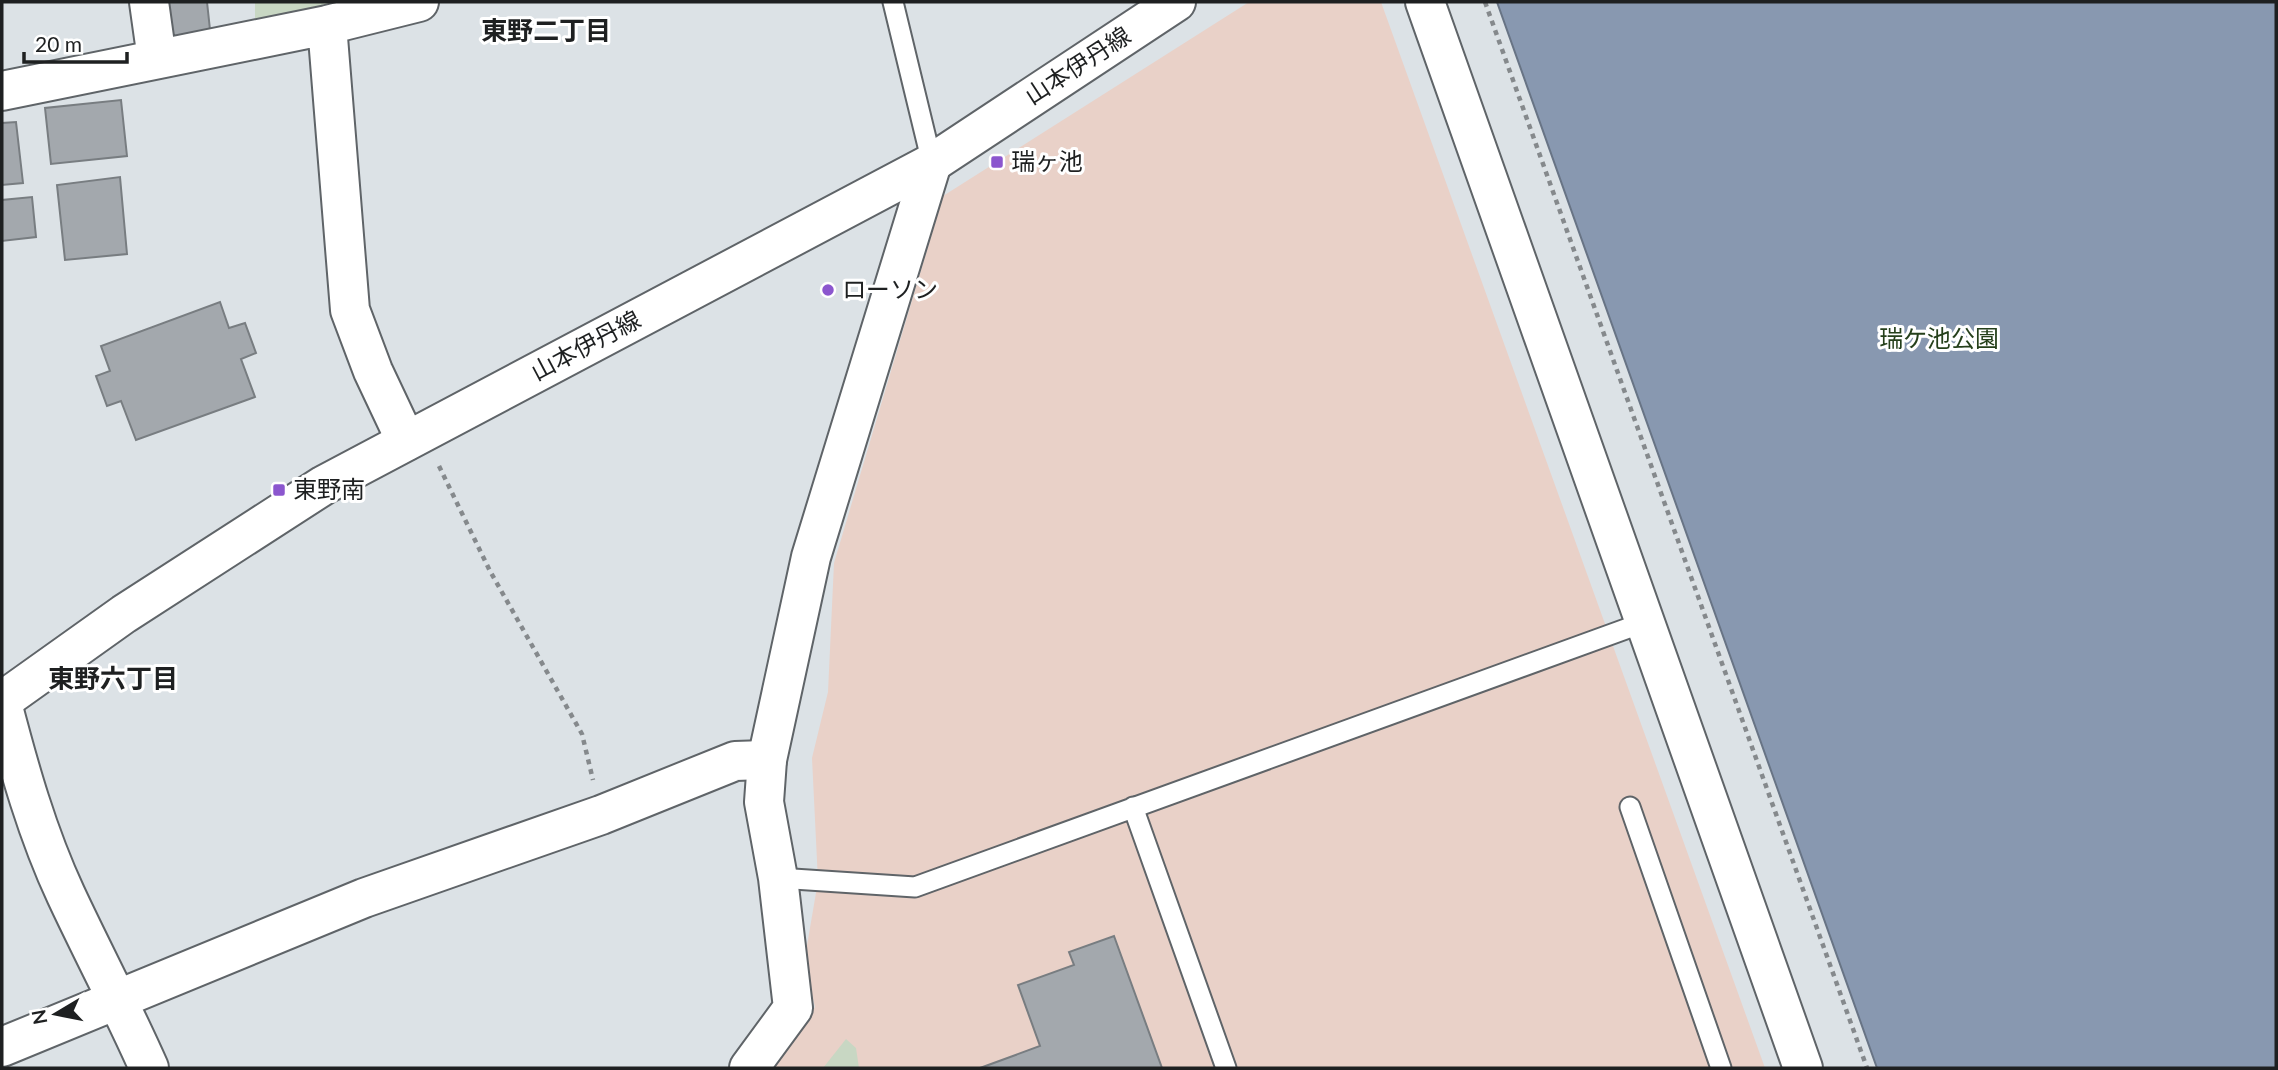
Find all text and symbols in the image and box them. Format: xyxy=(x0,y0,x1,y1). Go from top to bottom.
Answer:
district label: 東野二丁目 xyxy=(481,14,611,46)
street label: 山本伊丹線 xyxy=(1019,20,1135,110)
scale bar xyxy=(24,21,128,65)
text: 20 m xyxy=(35,31,82,56)
place label: 瑞ヶ池 xyxy=(1011,146,1083,175)
marker: 瑞ヶ池 xyxy=(989,154,1005,170)
place label: ローソン xyxy=(842,274,938,303)
marker: ローソン xyxy=(820,282,836,298)
street label: 山本伊丹線 xyxy=(526,304,645,386)
park label: 瑞ケ池公園 xyxy=(1879,323,1999,352)
place label: 東野南 xyxy=(293,474,365,503)
marker: 東野南 xyxy=(271,482,287,498)
district label: 東野六丁目 xyxy=(48,662,178,694)
north arrow xyxy=(21,979,91,1049)
text: N xyxy=(26,1008,51,1026)

